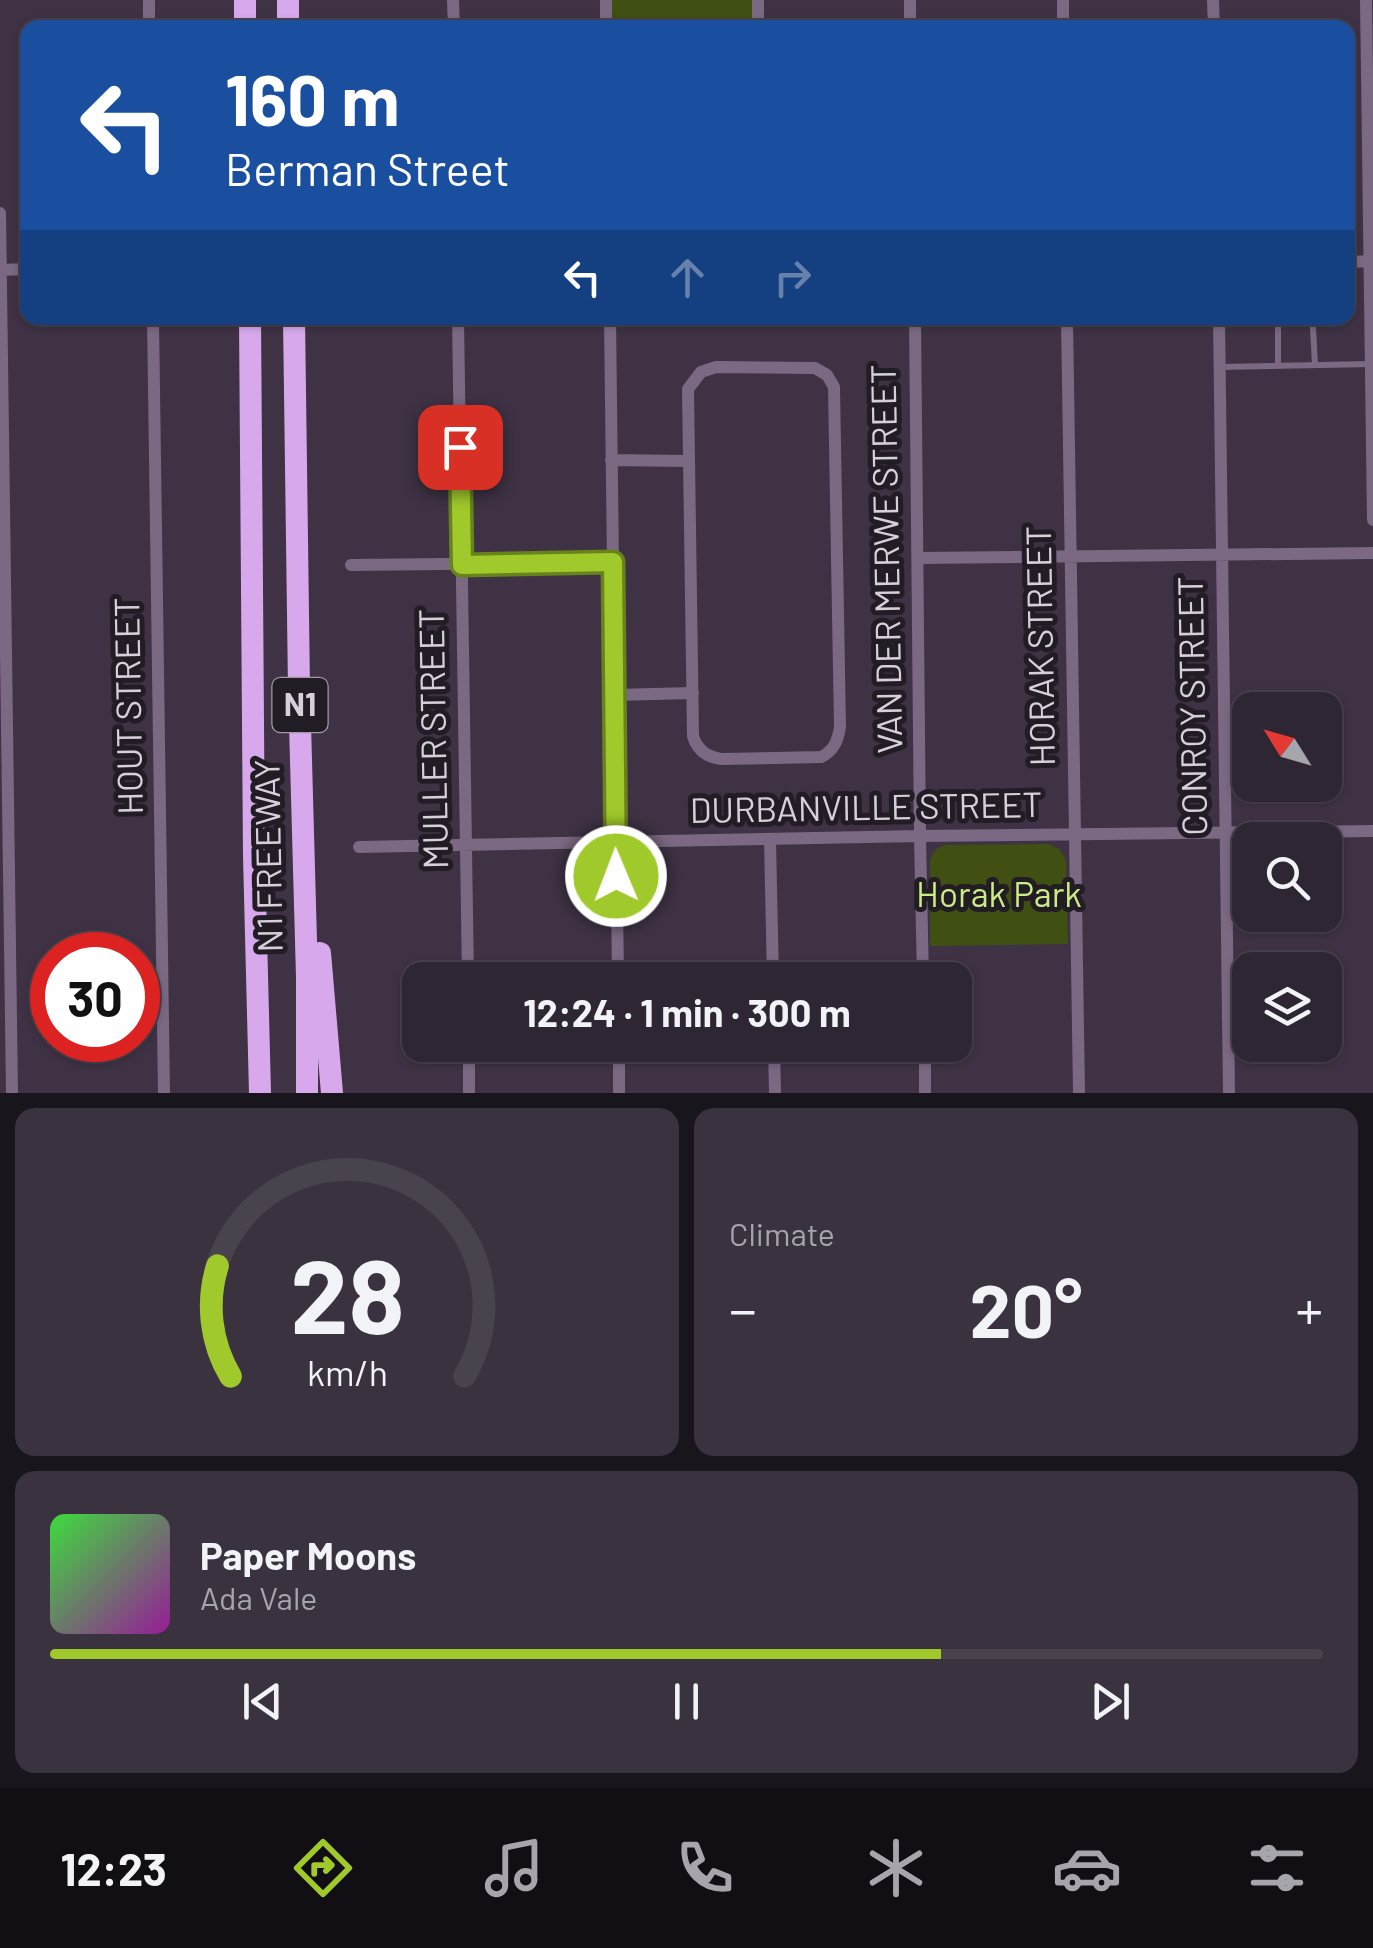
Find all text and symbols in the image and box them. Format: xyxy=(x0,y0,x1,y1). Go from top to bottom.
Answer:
text: 160 m xyxy=(225,56,400,140)
icon: left xyxy=(60,60,190,190)
text: Berman Street xyxy=(225,141,510,195)
icon: left xyxy=(555,250,610,305)
icon: ahead xyxy=(660,250,715,305)
icon: right xyxy=(765,250,820,305)
street label: VAN DER MERWE STREET xyxy=(861,364,909,754)
pin xyxy=(418,405,503,490)
icon: arrive xyxy=(433,420,488,475)
street label: HORAK STREET xyxy=(1016,526,1062,767)
street label: CONROY STREET xyxy=(1168,576,1214,836)
street label: HOUT STREET xyxy=(104,597,150,815)
street label: MULLER STREET xyxy=(409,609,455,870)
road number: N1 xyxy=(272,678,328,732)
north arrow xyxy=(1232,692,1342,802)
map controls xyxy=(1232,692,1342,1062)
street label: N1 FREEWAY xyxy=(244,759,290,953)
street label: DURBANVILLE STREET xyxy=(689,782,1043,830)
button: search xyxy=(1232,822,1342,932)
position arrow xyxy=(564,824,668,928)
park label: Horak Park xyxy=(916,872,1082,914)
speed limit sign: 30 xyxy=(30,932,160,1062)
button: layers xyxy=(1232,952,1342,1062)
text: 12:24 · 1 min · 300 m xyxy=(523,989,851,1035)
text: Climate xyxy=(729,1214,835,1252)
text: 28 xyxy=(290,1230,404,1355)
text: 20° xyxy=(970,1263,1082,1353)
text: − xyxy=(729,1275,757,1341)
text: + xyxy=(1295,1275,1323,1341)
text: km/h xyxy=(307,1350,387,1393)
text: Paper Moons xyxy=(200,1532,416,1578)
text: Ada Vale xyxy=(200,1578,317,1616)
icon: previous xyxy=(235,1674,290,1729)
icon: pause xyxy=(659,1674,714,1729)
icon: next xyxy=(1083,1674,1138,1729)
icon: directions xyxy=(288,1833,358,1903)
icon: music xyxy=(479,1833,549,1903)
icon: phone xyxy=(670,1833,740,1903)
icon: climate xyxy=(861,1833,931,1903)
icon: car xyxy=(1052,1833,1122,1903)
icon: filters xyxy=(1242,1833,1312,1903)
text: 12:23 xyxy=(60,1841,167,1895)

